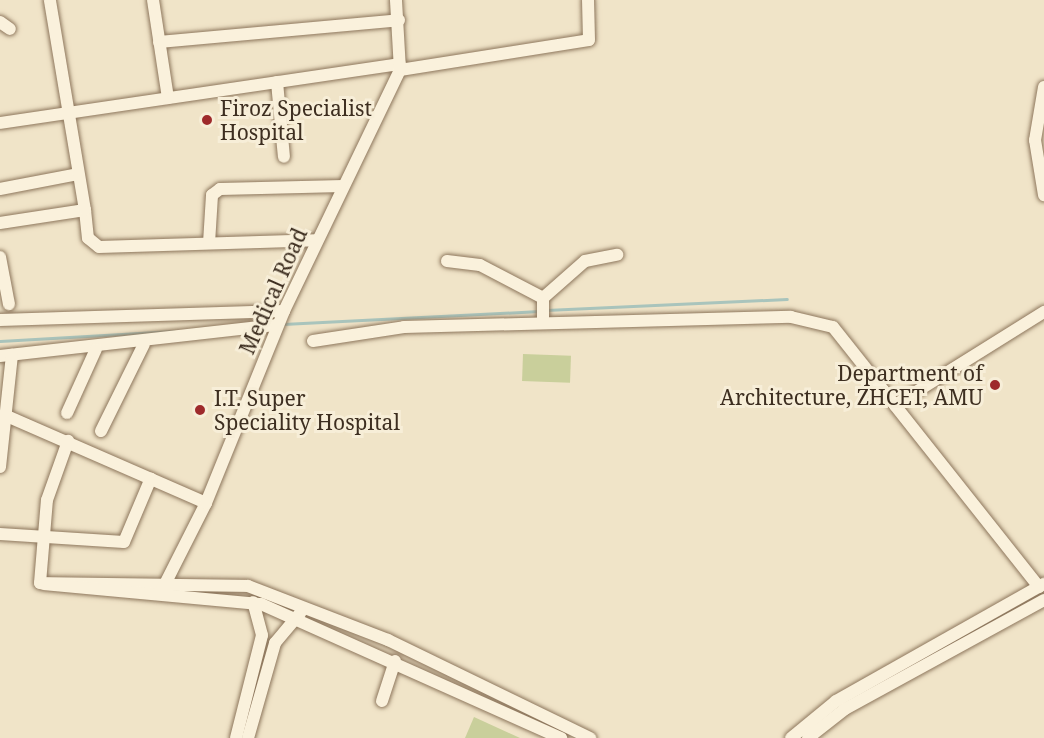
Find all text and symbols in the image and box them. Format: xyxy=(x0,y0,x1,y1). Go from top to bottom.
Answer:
place label: Firoz Specialist Hospital xyxy=(220,95,372,145)
marker: Firoz Specialist Hospital xyxy=(198,111,216,129)
street label: Medical Road xyxy=(234,224,312,358)
place label: Department of Architecture, ZHCET, AMU xyxy=(720,360,983,410)
marker: Department of Architecture, ZHCET, AMU xyxy=(988,378,1002,392)
place label: I.T. Super Speciality Hospital xyxy=(214,385,400,435)
marker: I.T. Super Speciality Hospital xyxy=(191,401,209,419)

